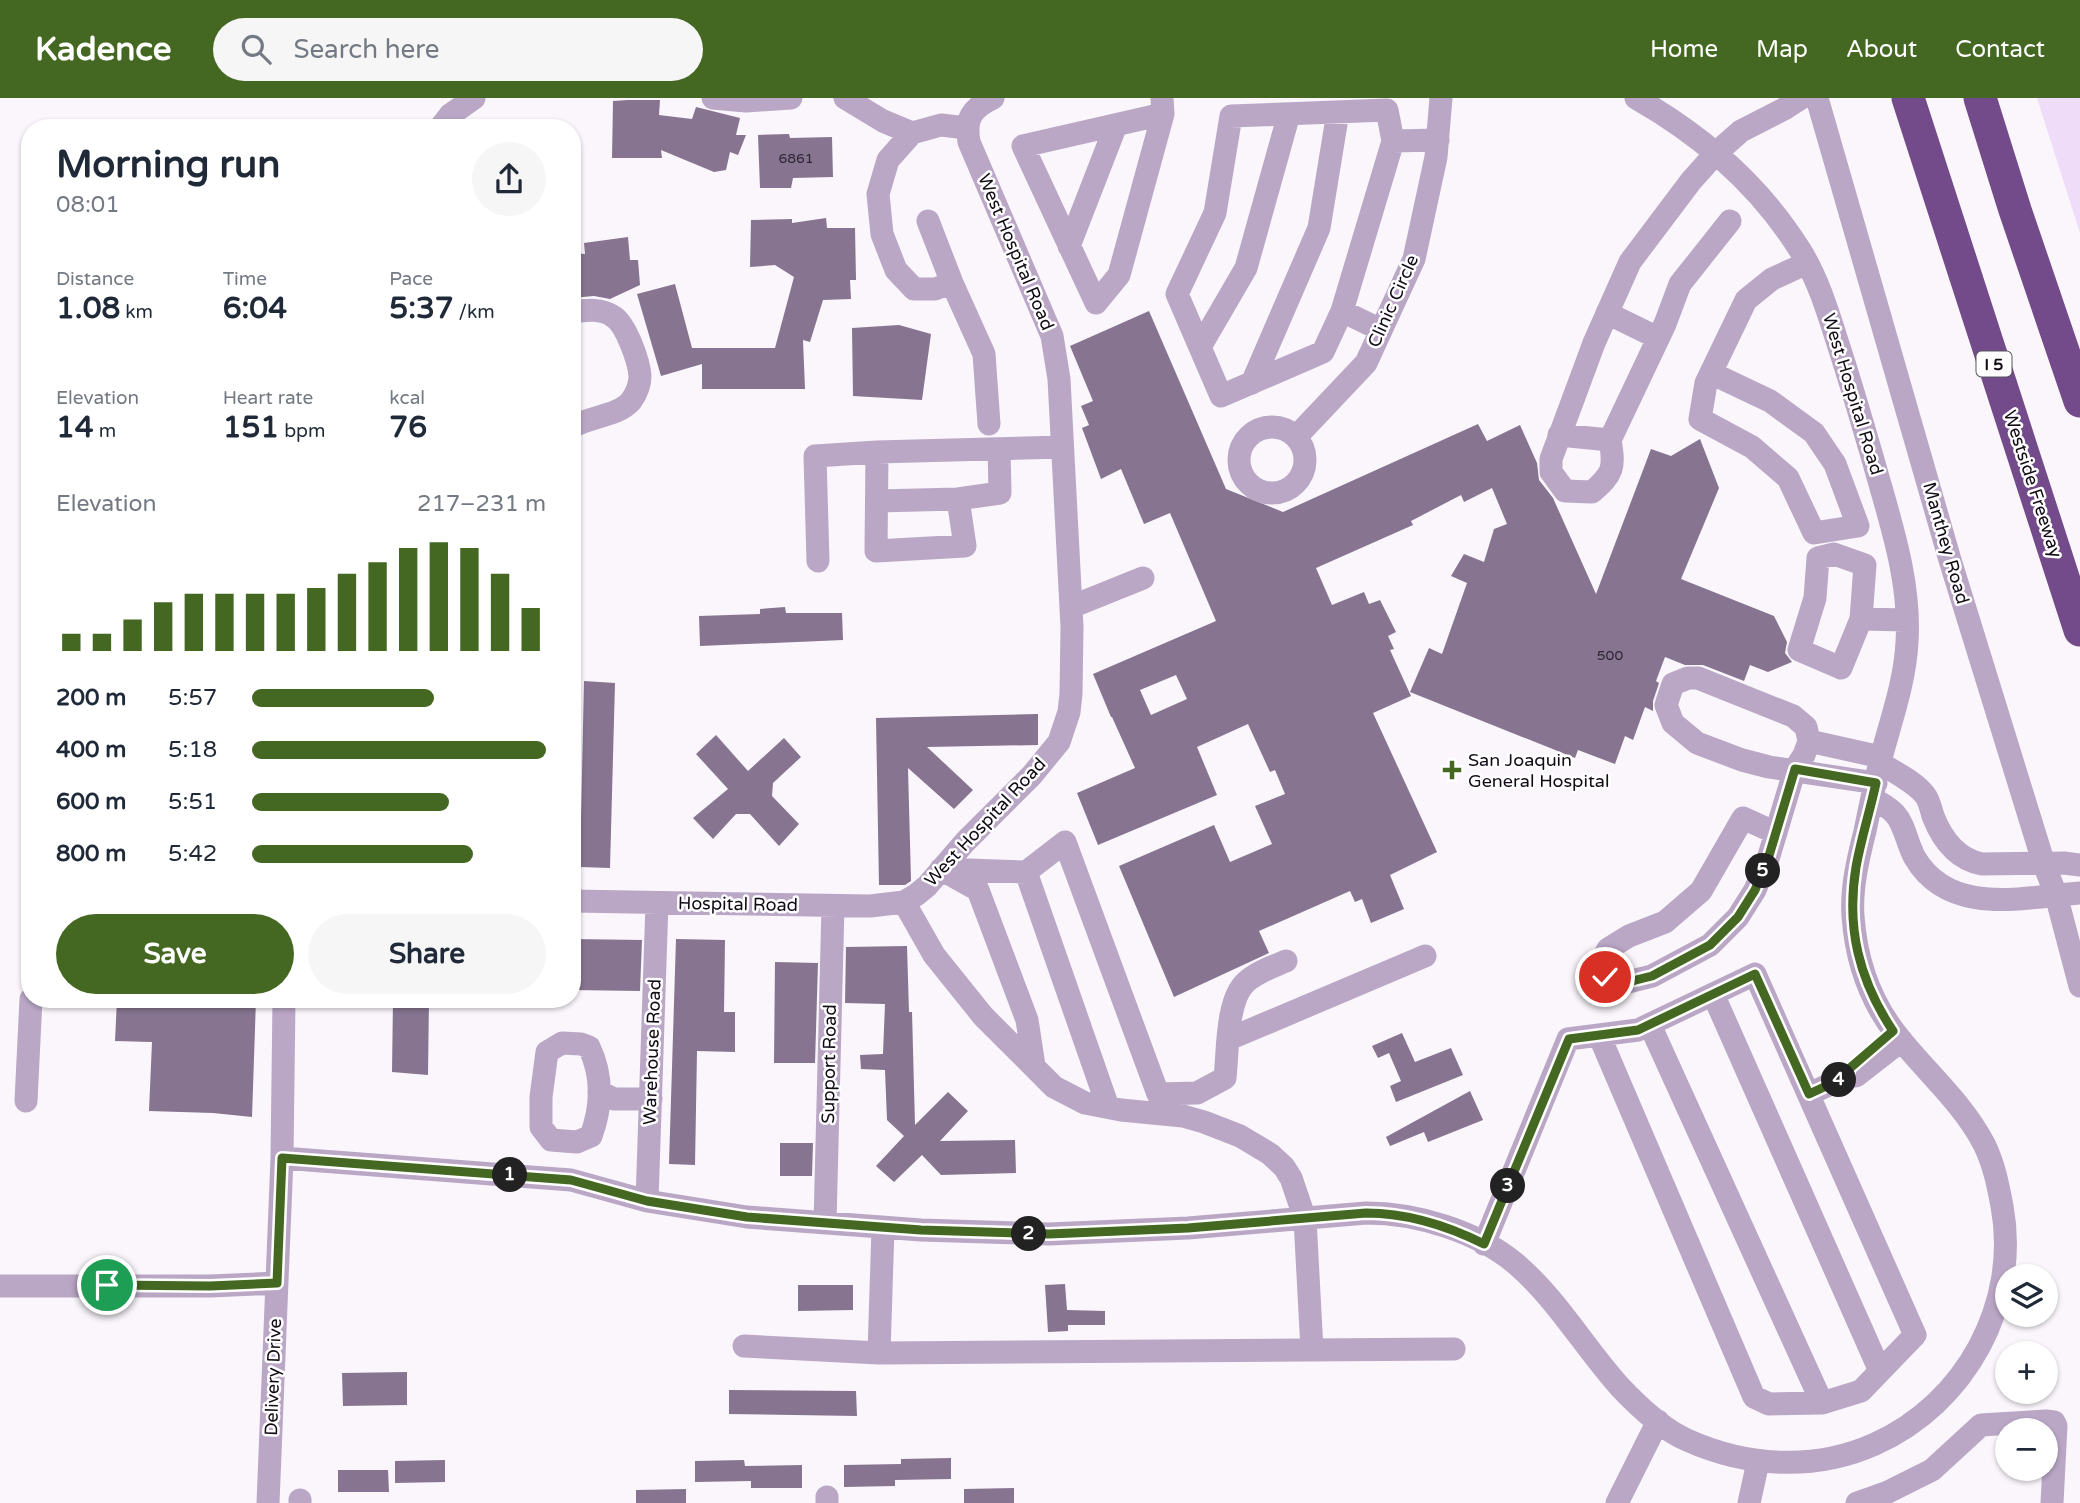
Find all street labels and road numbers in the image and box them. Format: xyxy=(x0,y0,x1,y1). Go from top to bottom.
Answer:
street label: West Hospital Road xyxy=(973,170,1059,334)
street label: Clinic Circle xyxy=(1363,251,1423,351)
street label: West Hospital Road xyxy=(1818,311,1888,477)
road number: I 5 xyxy=(1976,352,2011,376)
street label: Westside Freeway xyxy=(1999,408,2067,561)
street label: Manthey Road xyxy=(1918,480,1974,606)
street label: West Hospital Road xyxy=(920,753,1050,891)
street label: Hospital Road xyxy=(678,892,798,916)
street label: Warehouse Road xyxy=(638,979,666,1125)
street label: Support Road xyxy=(817,1004,841,1124)
street label: Delivery Drive xyxy=(260,1318,286,1436)

